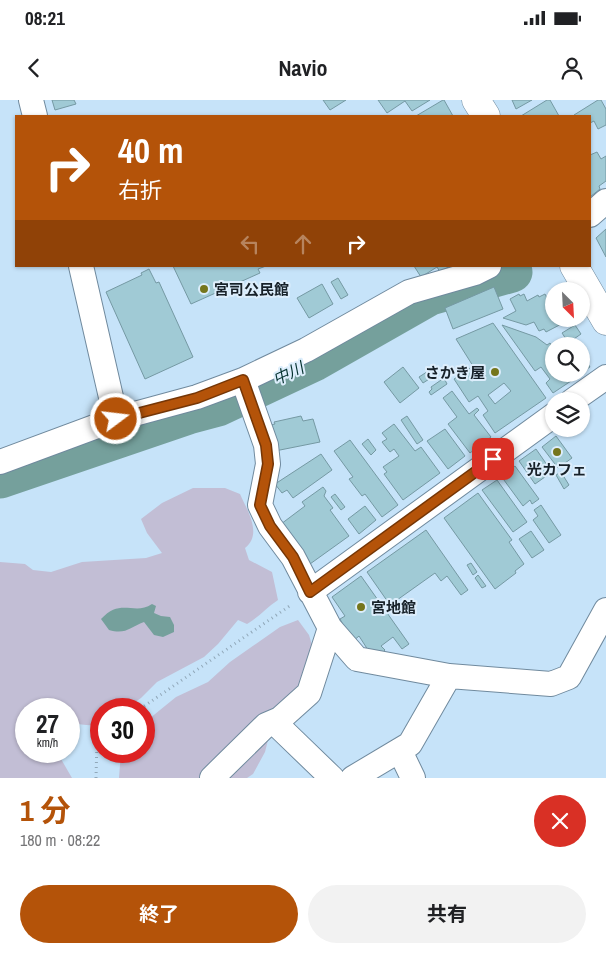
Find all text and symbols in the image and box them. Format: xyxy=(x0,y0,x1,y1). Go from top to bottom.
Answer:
text: 08:21 xyxy=(25,5,65,31)
text: Navio xyxy=(278,53,328,83)
icon: back xyxy=(20,54,48,82)
icon: person xyxy=(558,54,586,82)
text: 40 m xyxy=(118,127,183,174)
icon: right xyxy=(35,135,100,200)
text: 右折 xyxy=(118,175,162,205)
icon: left xyxy=(236,230,264,258)
icon: ahead xyxy=(289,230,317,258)
icon: right xyxy=(342,230,370,258)
place label: 宮司公民館 xyxy=(214,279,289,300)
north arrow xyxy=(545,282,590,328)
map controls xyxy=(545,282,590,437)
marker: 宮司公民館 xyxy=(198,283,210,295)
button: search xyxy=(545,337,590,382)
water label: 中川 xyxy=(269,355,309,390)
place label: さかき屋 xyxy=(425,362,485,383)
marker: さかき屋 xyxy=(489,366,501,378)
position arrow xyxy=(89,392,141,444)
button: layers xyxy=(545,392,590,437)
pin xyxy=(472,438,514,480)
icon: arrive xyxy=(479,445,507,473)
marker: 光カフェ xyxy=(551,446,563,458)
place label: 光カフェ xyxy=(527,459,587,480)
place label: 宮地館 xyxy=(371,597,416,618)
marker: 宮地館 xyxy=(355,601,367,613)
speed limit sign: 30 xyxy=(90,698,155,763)
text: 27 xyxy=(36,707,59,741)
text: km/h xyxy=(37,735,58,751)
text: 1 分 xyxy=(20,790,71,830)
button: close xyxy=(534,795,586,847)
text: 180 m · 08:22 xyxy=(20,829,100,851)
button: 終了 xyxy=(20,885,298,943)
button: 共有 xyxy=(308,885,586,943)

